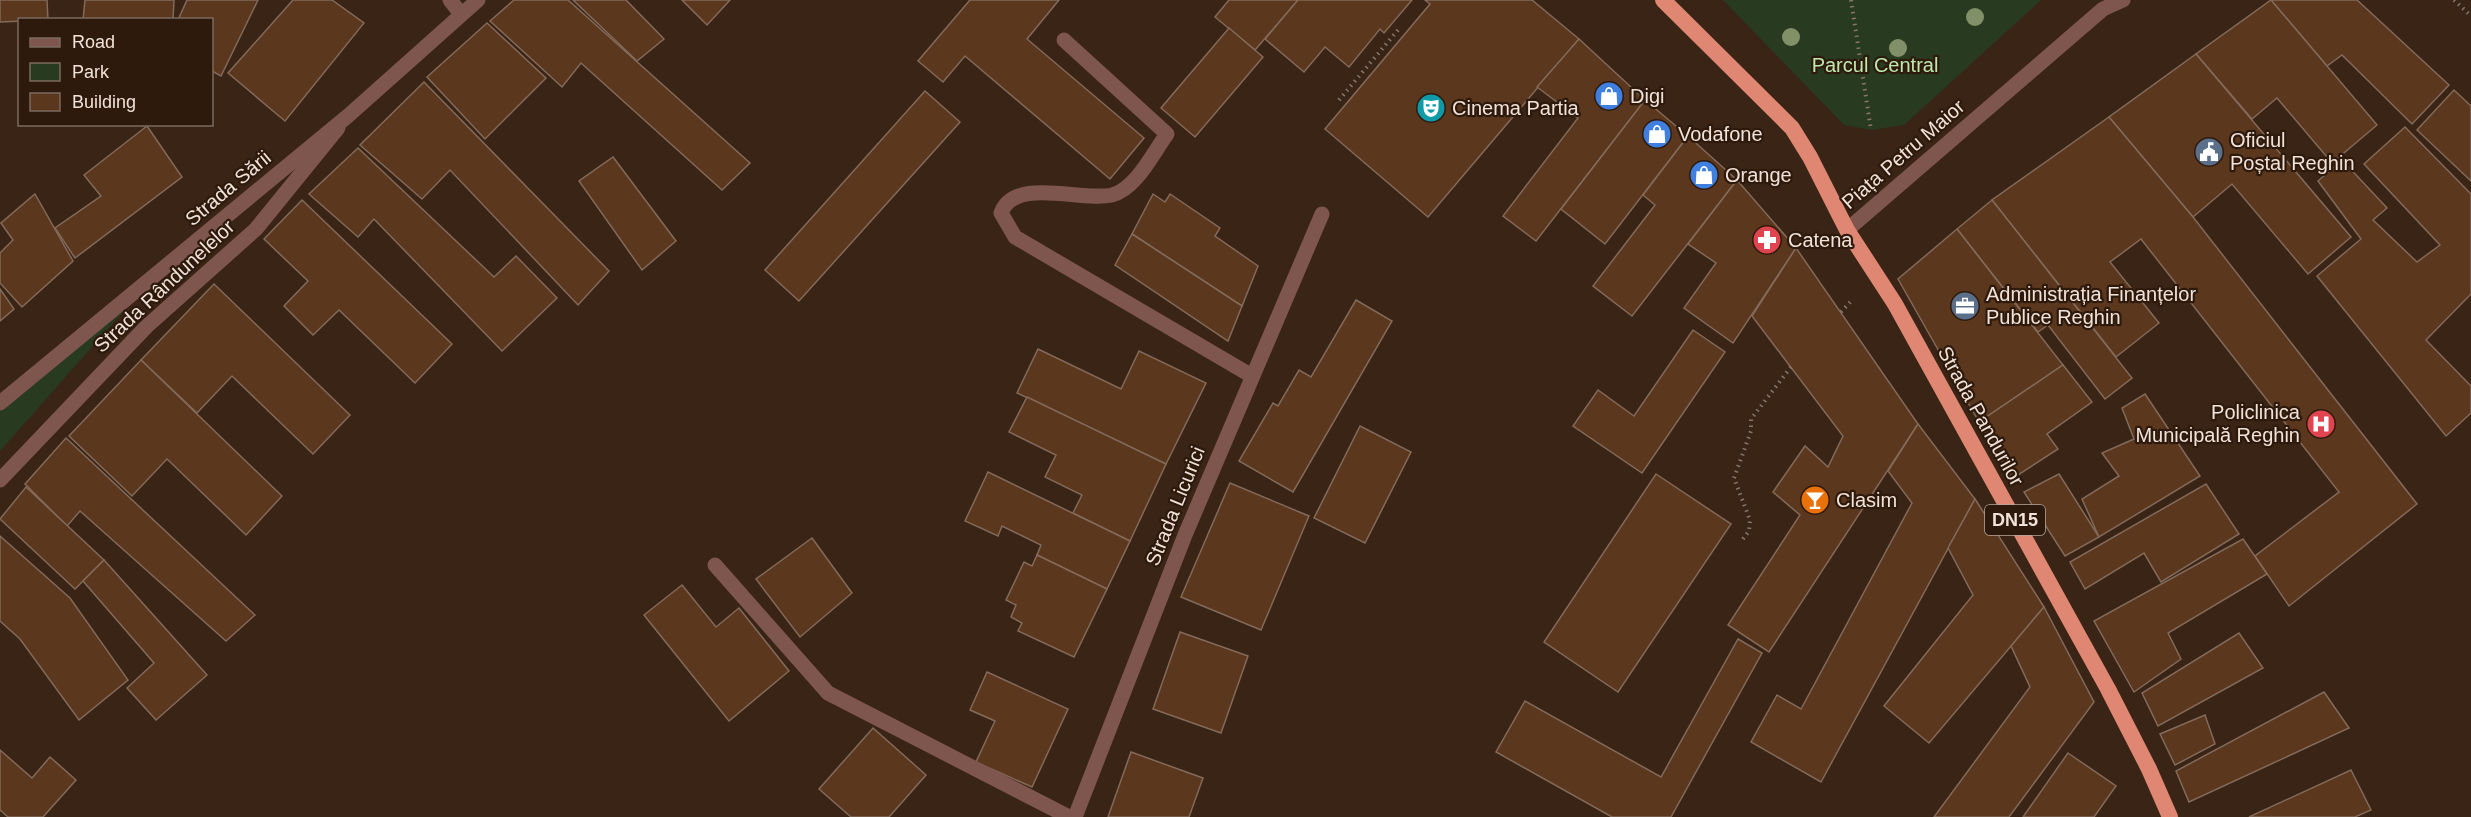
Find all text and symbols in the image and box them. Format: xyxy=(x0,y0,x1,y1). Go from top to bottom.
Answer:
legend xyxy=(18,18,213,126)
text: Road xyxy=(72,32,115,52)
park label: Parcul Central xyxy=(1812,54,1938,76)
text: Park xyxy=(72,62,110,82)
shop icon: Digi xyxy=(1593,80,1625,112)
place label: Digi xyxy=(1630,85,1664,107)
text: Building xyxy=(72,92,136,112)
theatre icon: Cinema Partia xyxy=(1415,92,1447,124)
street label: Piața Petru Maior xyxy=(1837,95,1969,213)
place label: Cinema Partia xyxy=(1452,97,1580,119)
shop icon: Vodafone xyxy=(1641,118,1673,150)
place label: Vodafone xyxy=(1678,123,1763,145)
place label: Oficiul Poștal Reghin xyxy=(2230,129,2355,174)
public building icon: Oficiul Poștal Reghin xyxy=(2193,136,2225,168)
street label: Strada Sării xyxy=(181,146,275,230)
shop icon: Orange xyxy=(1688,159,1720,191)
place label: Orange xyxy=(1725,164,1792,186)
street label: Strada Rândunelelor xyxy=(89,215,239,357)
pharmacy icon: Catena xyxy=(1751,224,1783,256)
place label: Catena xyxy=(1788,229,1853,251)
place label: Administrația Finanțelor Publice Reghin xyxy=(1986,283,2196,328)
office icon: Administrația Finanțelor Publice Reghin xyxy=(1949,290,1981,322)
street label: Strada Pandurilor xyxy=(1934,343,2029,490)
place label: Policlinica Municipală Reghin xyxy=(2135,401,2301,446)
hospital icon: Policlinica Municipală Reghin xyxy=(2305,408,2337,440)
street label: Strada Licurici xyxy=(1141,443,1209,569)
bar icon: Clasim xyxy=(1799,484,1831,516)
place label: Clasim xyxy=(1836,489,1897,511)
road number: DN15 xyxy=(1985,505,2045,535)

